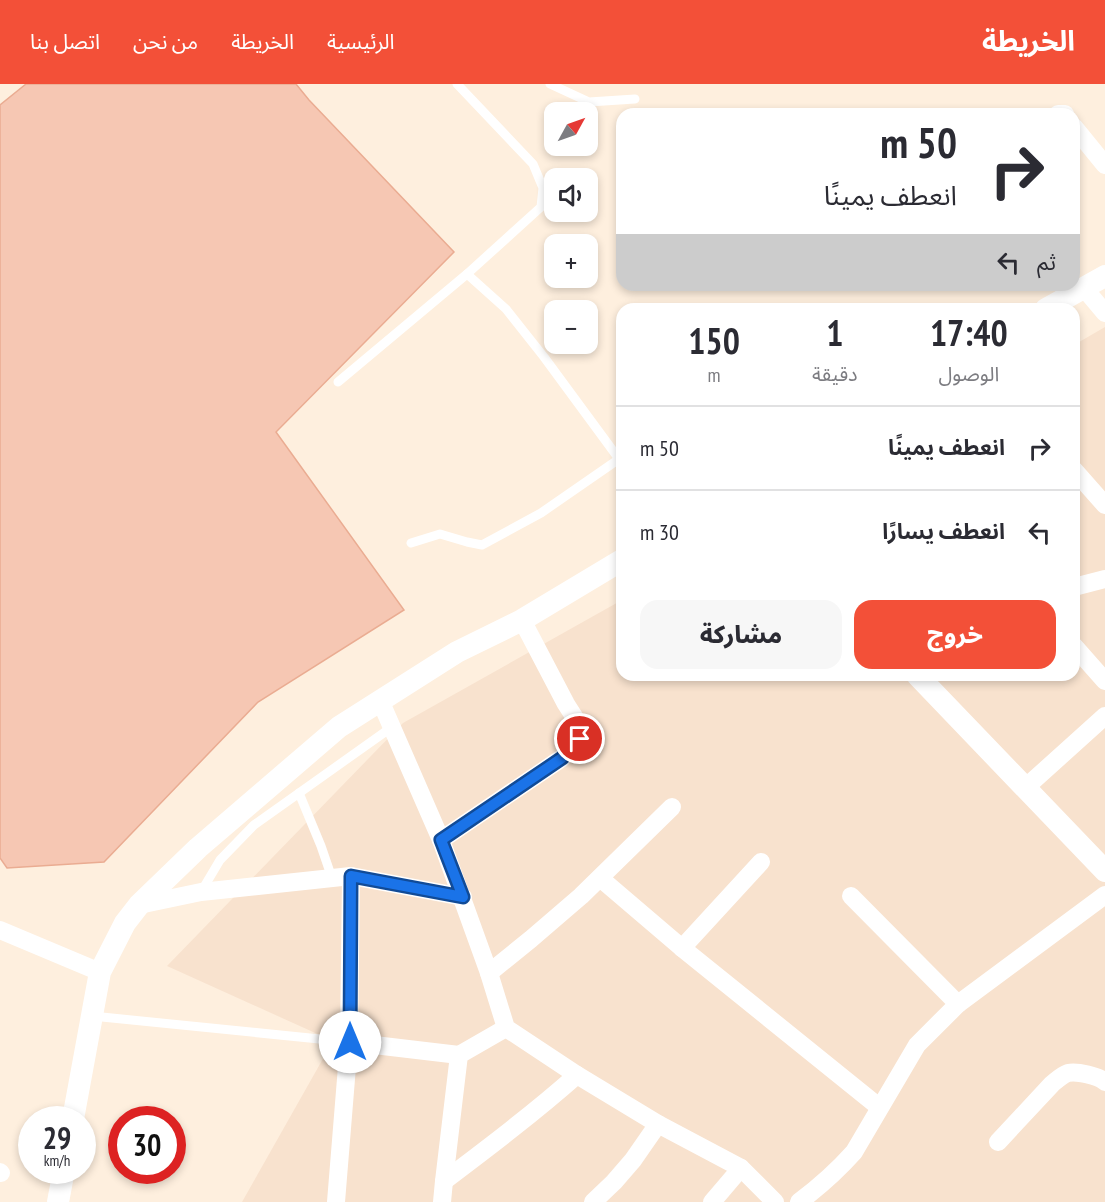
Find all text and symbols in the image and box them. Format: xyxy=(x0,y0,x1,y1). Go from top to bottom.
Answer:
text: الخريطة xyxy=(982,22,1075,59)
text: اتصل بنا xyxy=(30,28,100,55)
text: من نحن xyxy=(133,28,198,55)
text: الخريطة xyxy=(231,28,294,55)
text: الرئيسية xyxy=(327,28,395,55)
north arrow xyxy=(544,102,598,156)
map controls xyxy=(544,102,598,354)
text: 50 m xyxy=(880,115,957,170)
icon: right xyxy=(978,132,1056,210)
button: sound xyxy=(544,168,598,222)
text: انعطف يمينًا xyxy=(824,178,957,212)
button: + xyxy=(544,234,598,288)
icon: left xyxy=(992,246,1025,279)
text: ثم xyxy=(1037,248,1056,276)
button: − xyxy=(544,300,598,354)
text: 1 xyxy=(826,309,843,356)
text: 17:40 xyxy=(930,309,1008,356)
text: 150 xyxy=(688,317,740,364)
text: دقيقة xyxy=(812,361,858,387)
text: الوصول xyxy=(938,361,999,387)
text: m xyxy=(708,362,721,388)
icon: right xyxy=(1023,432,1056,465)
text: انعطف يمينًا xyxy=(888,433,1005,461)
text: 50 m xyxy=(640,434,679,462)
icon: left xyxy=(1023,516,1056,549)
text: انعطف يسارًا xyxy=(882,517,1005,545)
text: 30 m xyxy=(640,518,679,546)
button: مشاركة xyxy=(640,600,842,669)
button: خروج xyxy=(854,600,1056,669)
pin xyxy=(554,713,605,764)
icon: arrive xyxy=(563,722,596,755)
position arrow xyxy=(318,1010,382,1074)
speed limit sign: 30 xyxy=(108,1106,186,1184)
text: 29 xyxy=(43,1118,71,1157)
text: km/h xyxy=(44,1151,70,1170)

